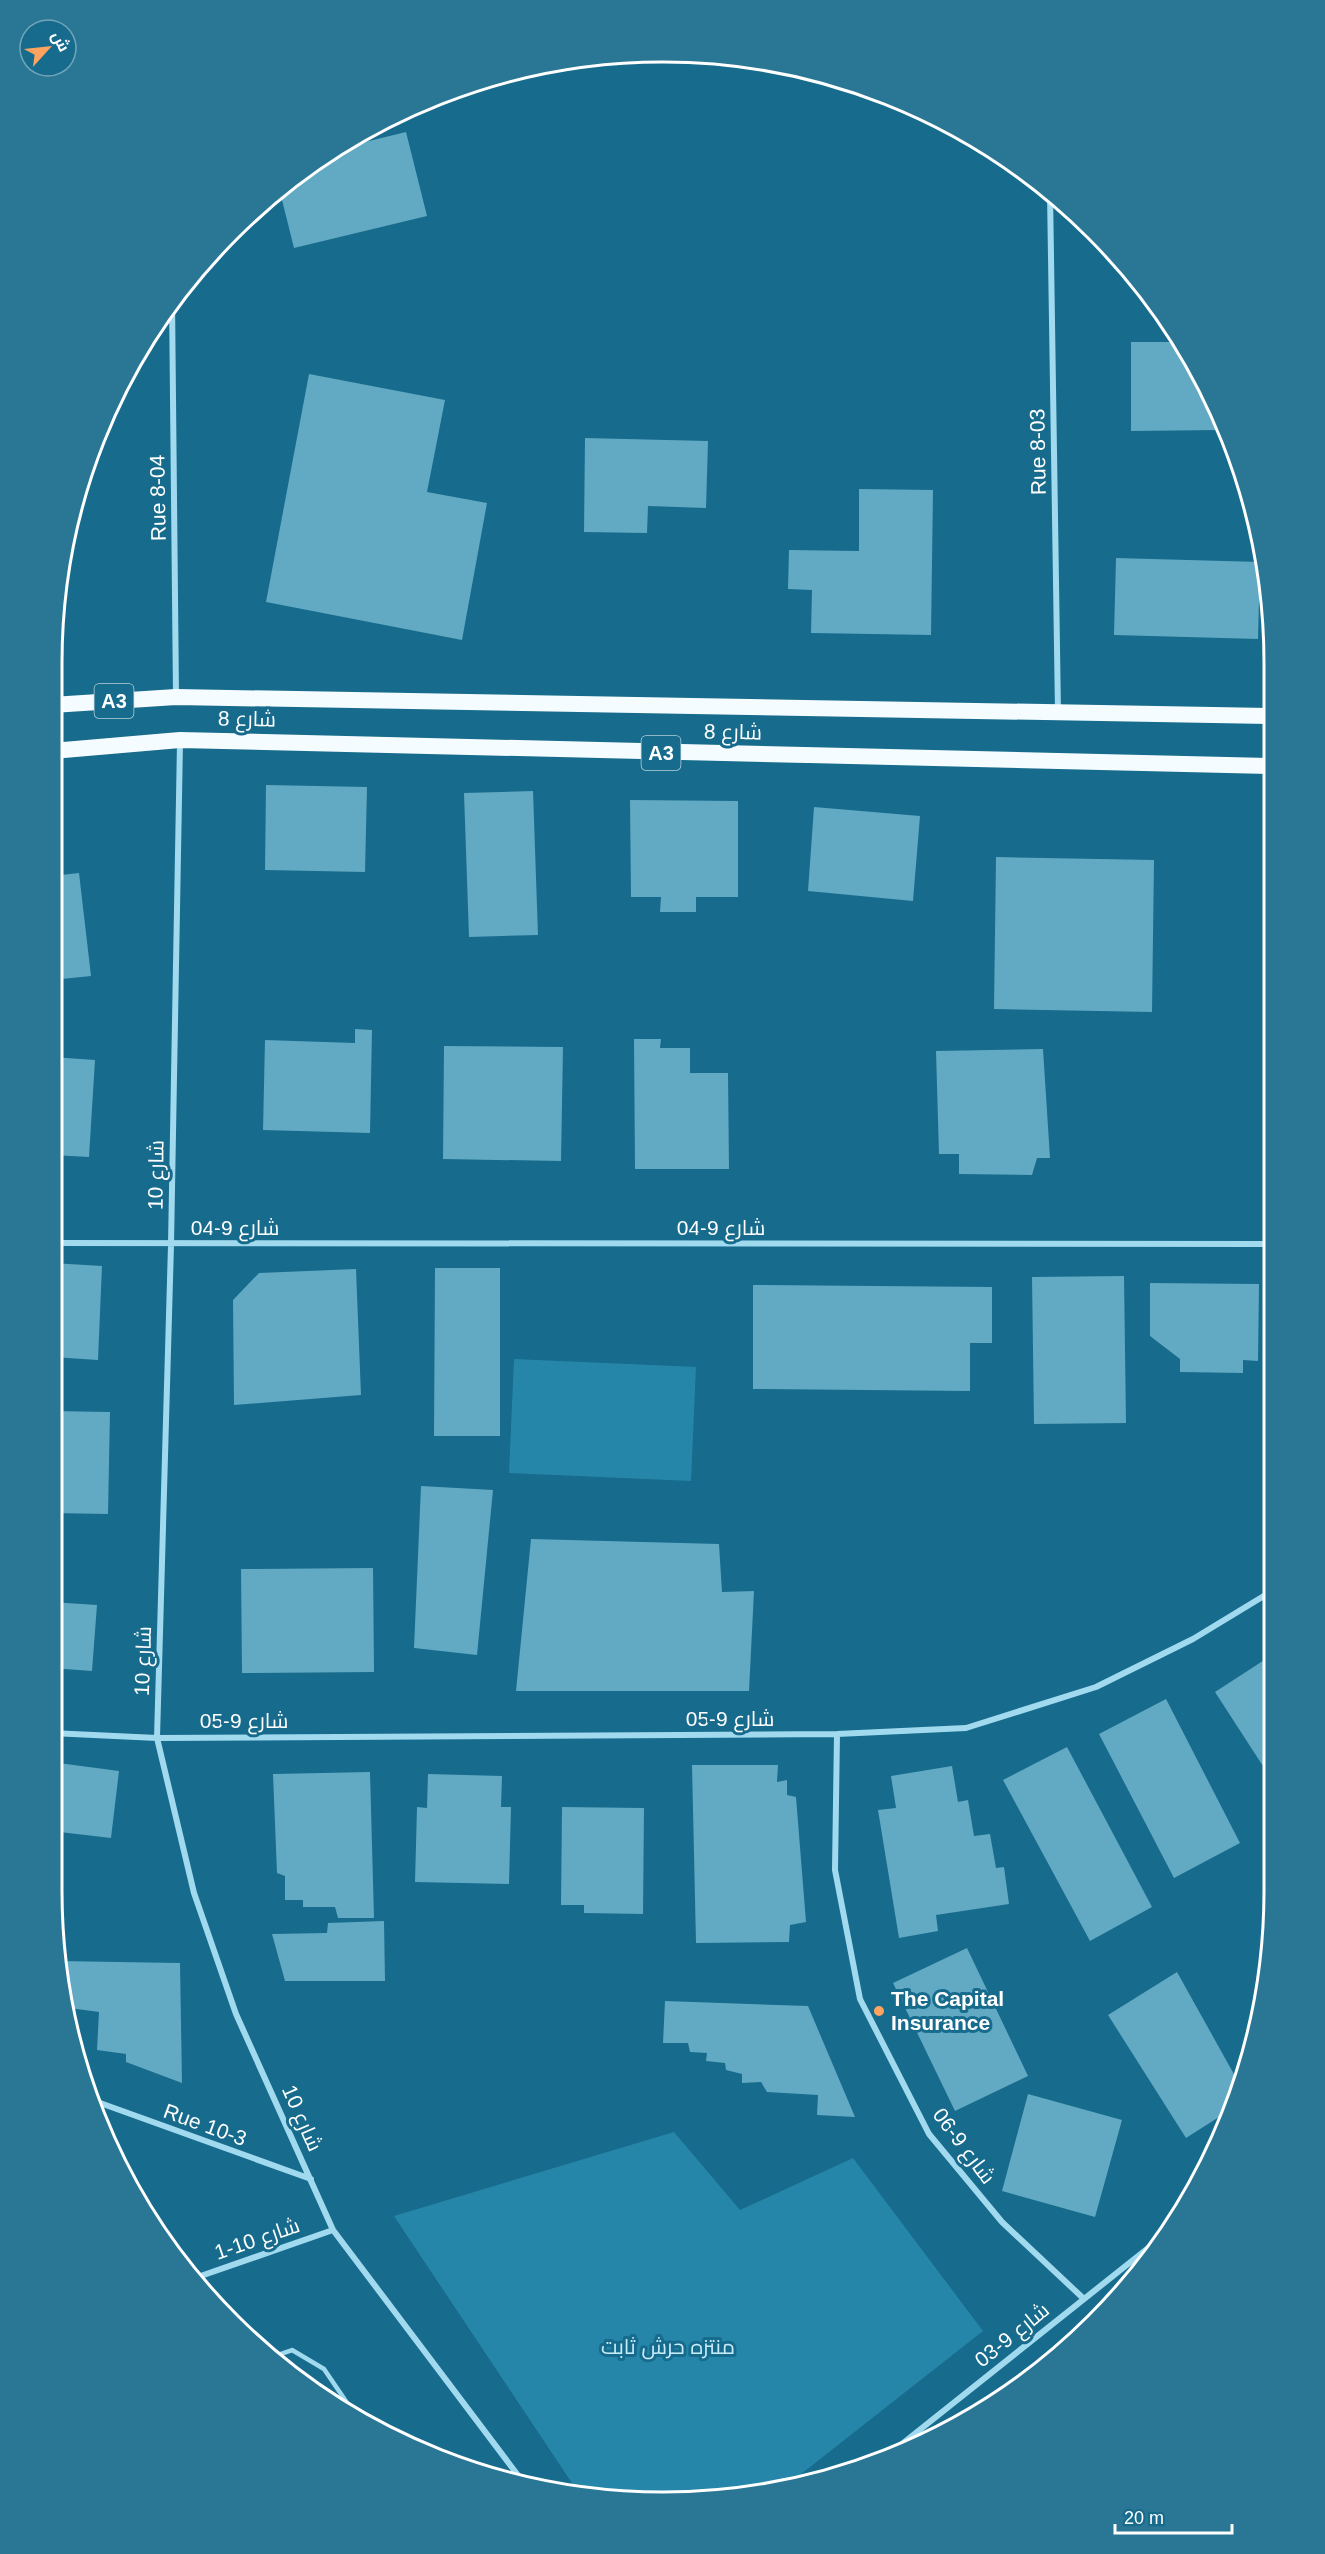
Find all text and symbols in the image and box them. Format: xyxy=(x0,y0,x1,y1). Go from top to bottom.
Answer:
north arrow xyxy=(18,18,78,78)
text: ش xyxy=(48,28,73,55)
street label: Rue 8-03 xyxy=(1025,409,1050,495)
street label: Rue 8-04 xyxy=(145,454,170,541)
road number: A3 xyxy=(94,684,134,718)
street label: شارع 8 xyxy=(218,706,276,734)
street label: شارع 8 xyxy=(704,719,762,747)
road number: A3 xyxy=(642,736,680,770)
street label: شارع 10 xyxy=(143,1140,171,1210)
street label: شارع 9-04 xyxy=(191,1216,279,1242)
street label: شارع 9-04 xyxy=(677,1216,765,1242)
street label: شارع 10 xyxy=(130,1626,158,1696)
street label: شارع 9-05 xyxy=(686,1707,774,1733)
street label: شارع 9-05 xyxy=(200,1709,288,1735)
place label: The Capital Insurance xyxy=(891,1987,1004,2034)
marker: The Capital Insurance xyxy=(872,2004,886,2018)
street label: شارع 10 xyxy=(275,2081,327,2156)
street label: Rue 10-3 xyxy=(161,2099,250,2150)
street label: شارع 9-06 xyxy=(926,2103,1000,2190)
street label: شارع 10-1 xyxy=(211,2213,303,2267)
street label: شارع 9-03 xyxy=(970,2298,1055,2374)
park label: منتزه حرش ثابت xyxy=(601,2335,735,2360)
scale bar xyxy=(1115,2497,1232,2535)
text: 20 m xyxy=(1124,2508,1164,2528)

